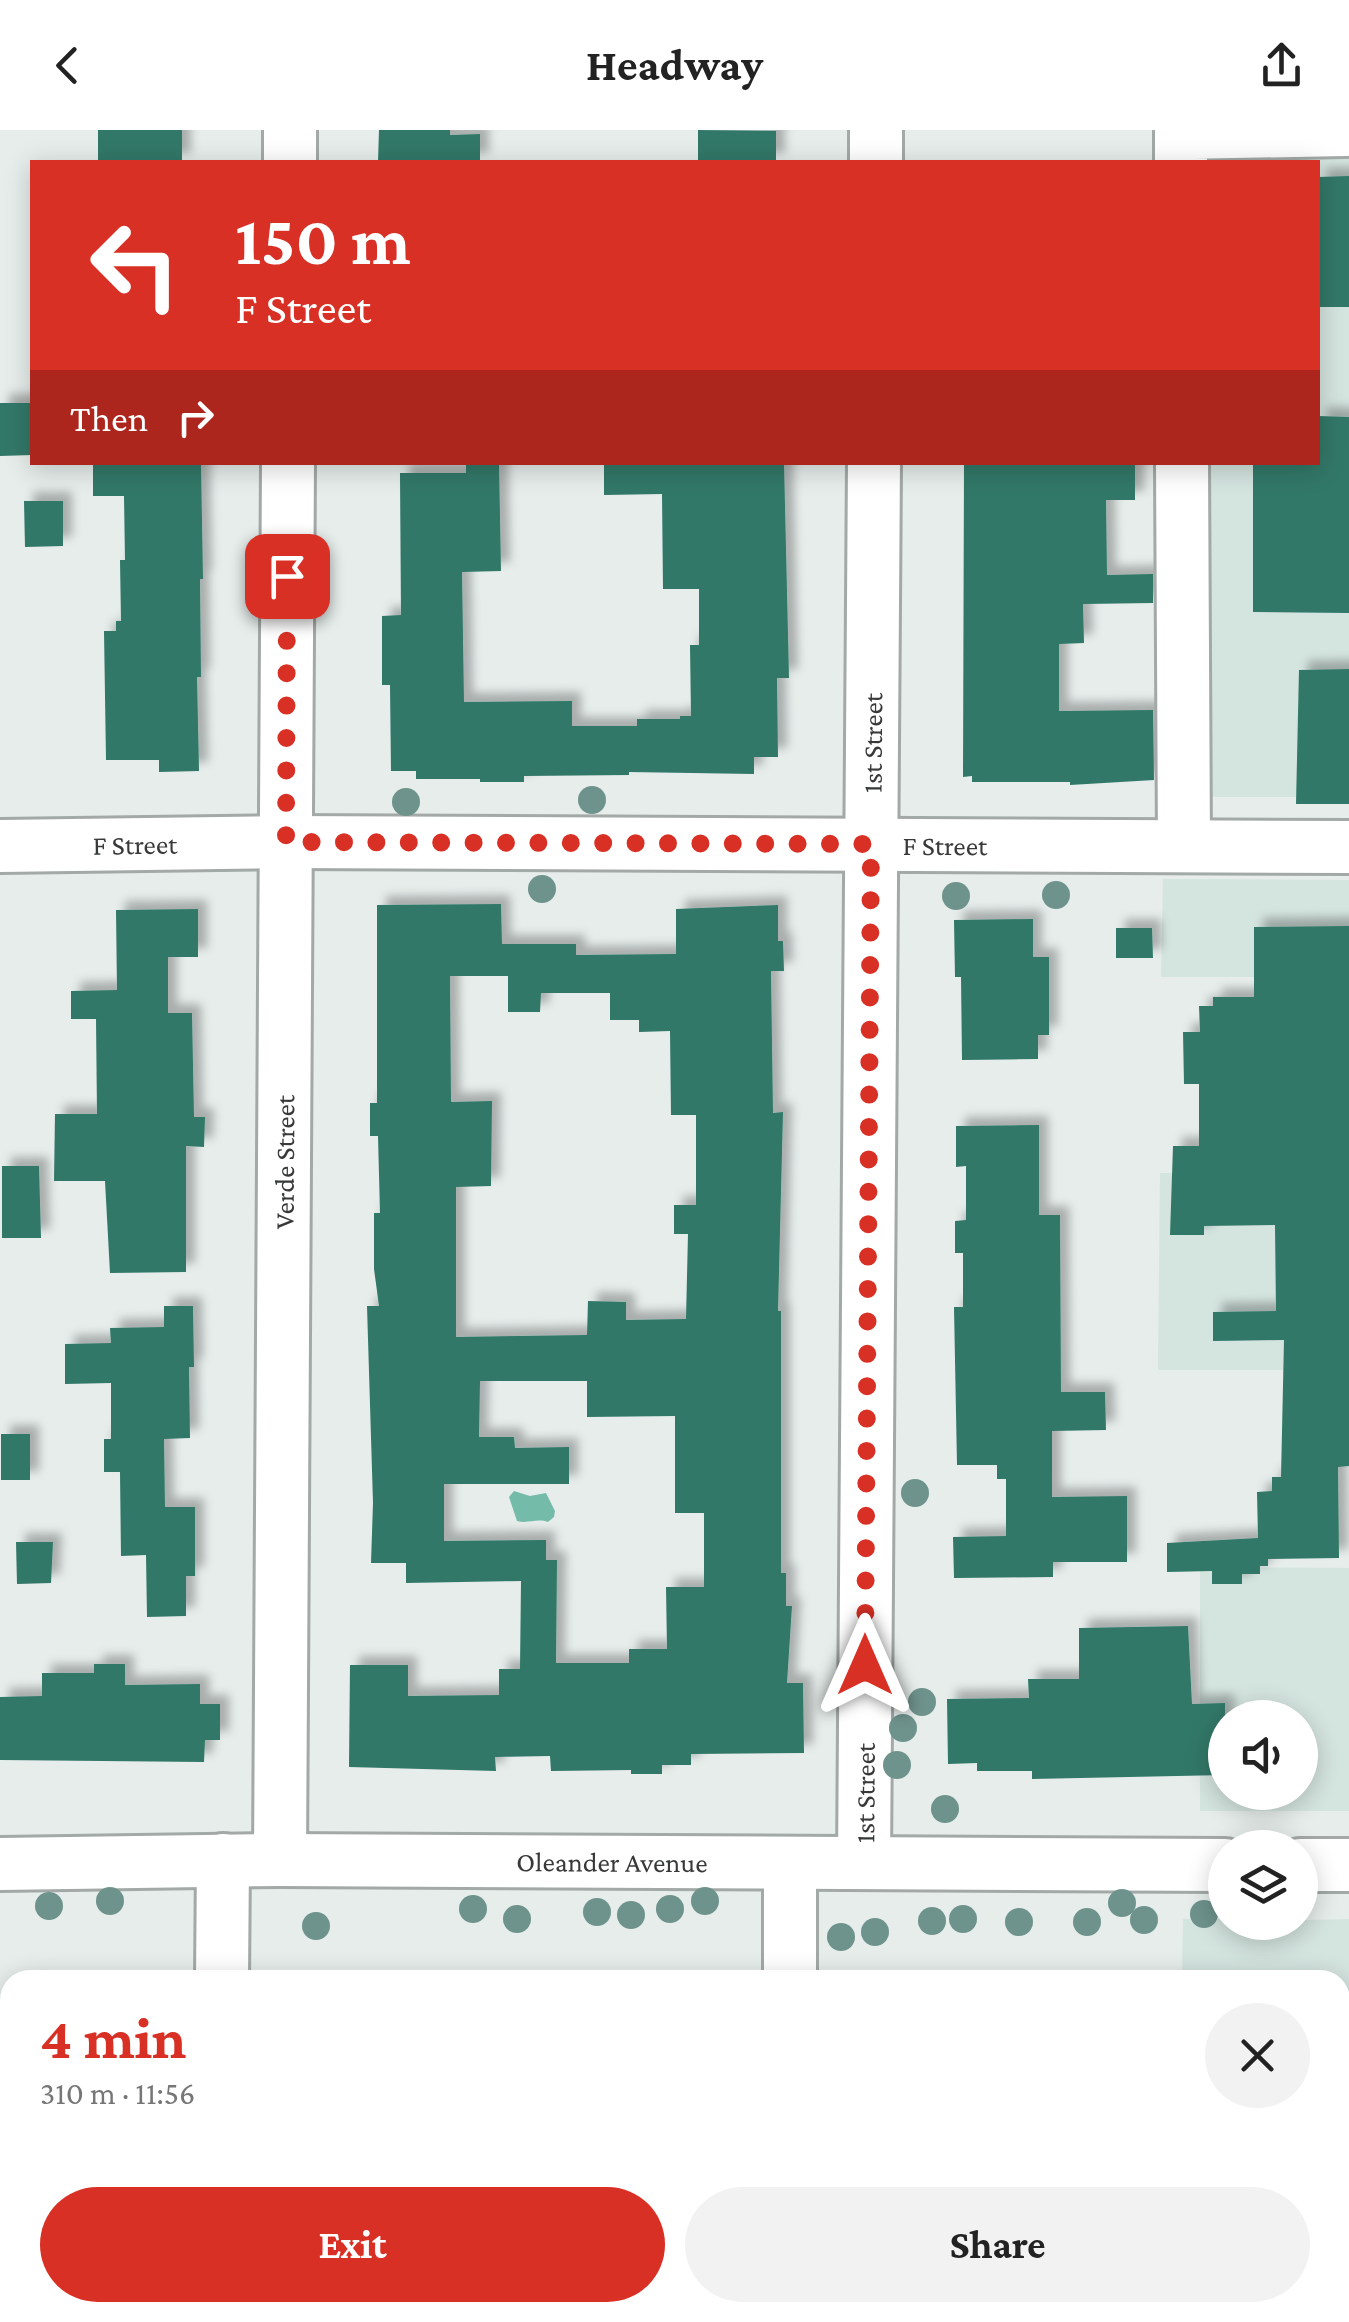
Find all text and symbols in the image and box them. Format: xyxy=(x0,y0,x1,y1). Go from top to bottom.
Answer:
icon: back xyxy=(40,38,95,93)
icon: share xyxy=(1254,38,1309,93)
text: Headway xyxy=(586,40,763,90)
icon: left xyxy=(70,200,200,330)
text: 150 m xyxy=(235,201,411,279)
text: F Street xyxy=(235,283,371,333)
icon: right xyxy=(168,390,223,445)
text: Then xyxy=(70,397,148,439)
pin xyxy=(245,534,330,619)
icon: arrive xyxy=(260,549,315,604)
street label: 1st Street xyxy=(857,692,888,793)
street label: F Street xyxy=(92,829,178,861)
street label: F Street xyxy=(903,830,988,861)
street label: Verde Street xyxy=(269,1094,300,1229)
position arrow xyxy=(813,1613,917,1717)
map controls xyxy=(1208,1700,1318,1940)
button: sound xyxy=(1208,1700,1318,1810)
street label: 1st Street xyxy=(849,1742,881,1843)
button: layers xyxy=(1208,1830,1318,1940)
street label: Oleander Avenue xyxy=(516,1846,708,1878)
button: close xyxy=(1205,2003,1310,2108)
text: 4 min xyxy=(40,2004,187,2071)
text: 310 m · 11:56 xyxy=(40,2075,195,2111)
button: Exit xyxy=(40,2187,665,2302)
button: Share xyxy=(685,2187,1310,2302)

